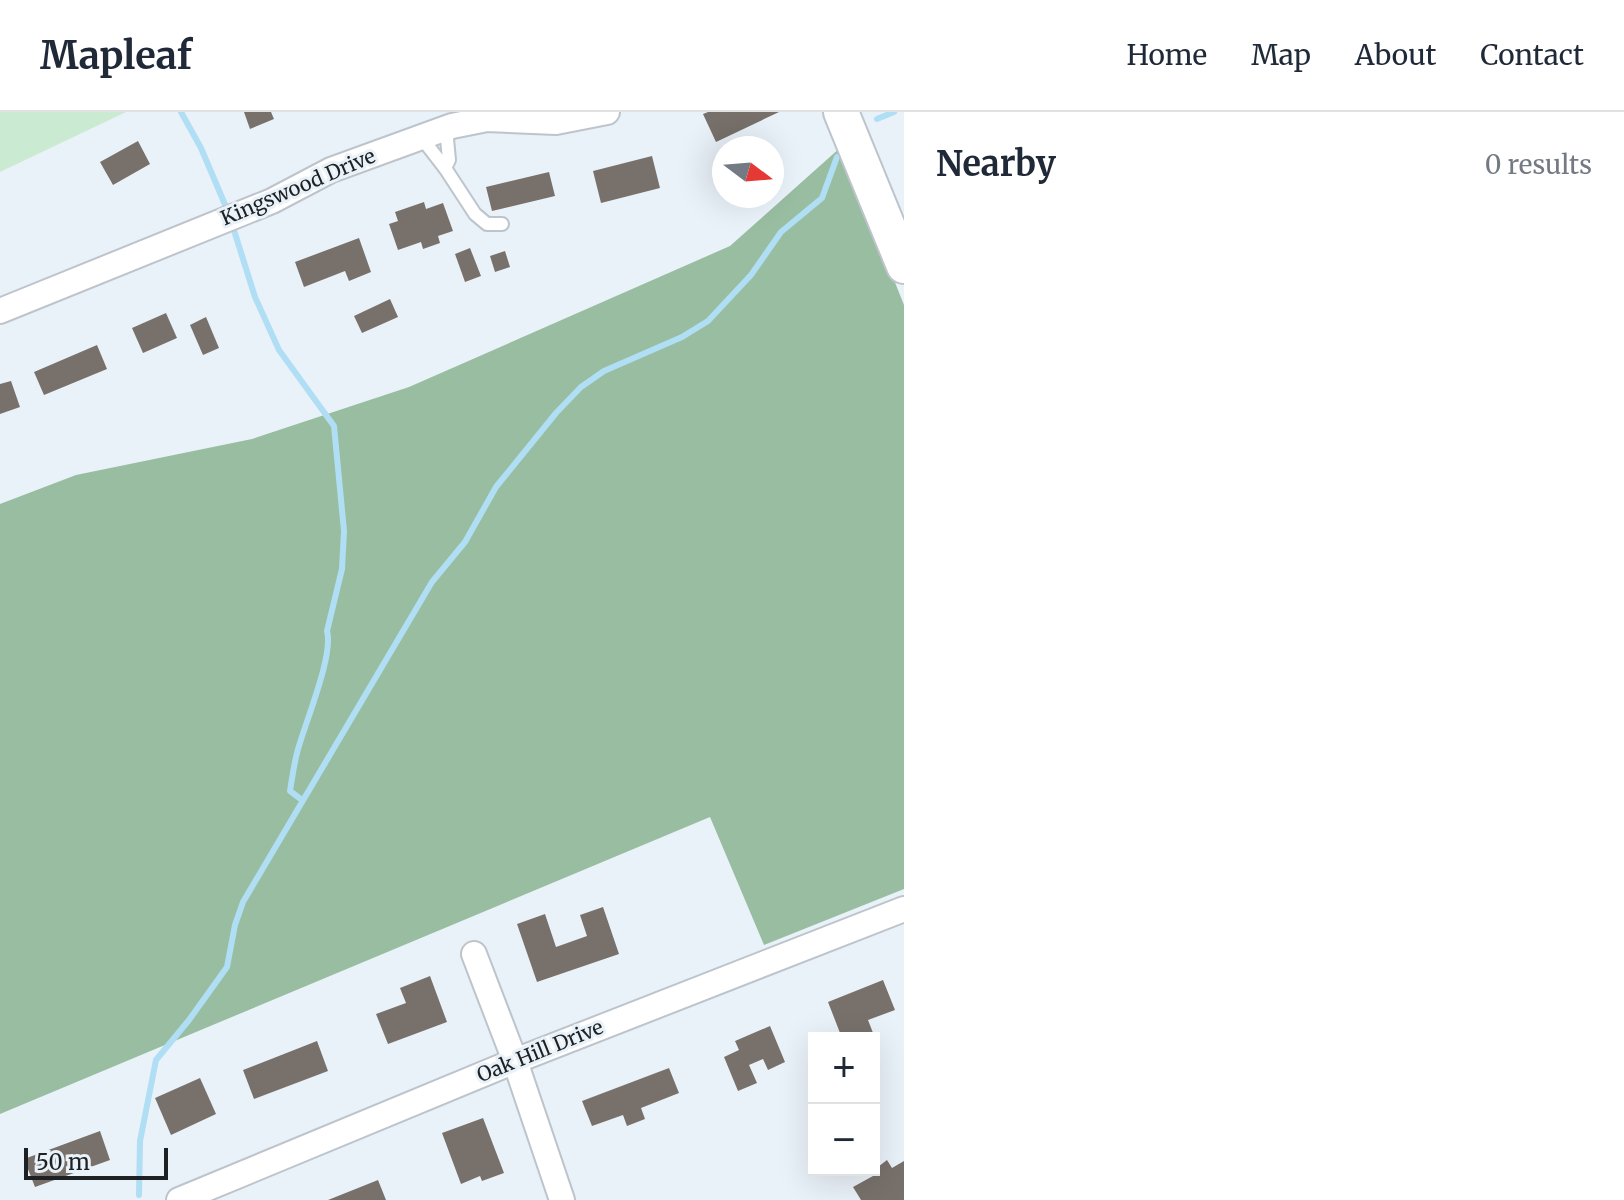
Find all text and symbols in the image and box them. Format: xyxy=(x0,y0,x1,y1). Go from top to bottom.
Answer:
text: Mapleaf xyxy=(40,32,192,79)
text: Home xyxy=(1126,37,1207,73)
text: Map xyxy=(1251,37,1311,73)
text: About xyxy=(1355,37,1436,73)
text: Contact xyxy=(1480,37,1584,73)
north arrow xyxy=(712,136,784,208)
street label: Kingswood Drive xyxy=(217,143,379,230)
text: Nearby xyxy=(936,143,1056,185)
text: 0 results xyxy=(1485,148,1592,181)
street label: Oak Hill Drive xyxy=(473,1014,607,1087)
map controls xyxy=(808,1032,880,1176)
button: + xyxy=(808,1032,880,1104)
button: − xyxy=(808,1104,880,1176)
scale bar xyxy=(24,1144,168,1180)
text: 50 m xyxy=(36,1148,90,1176)

